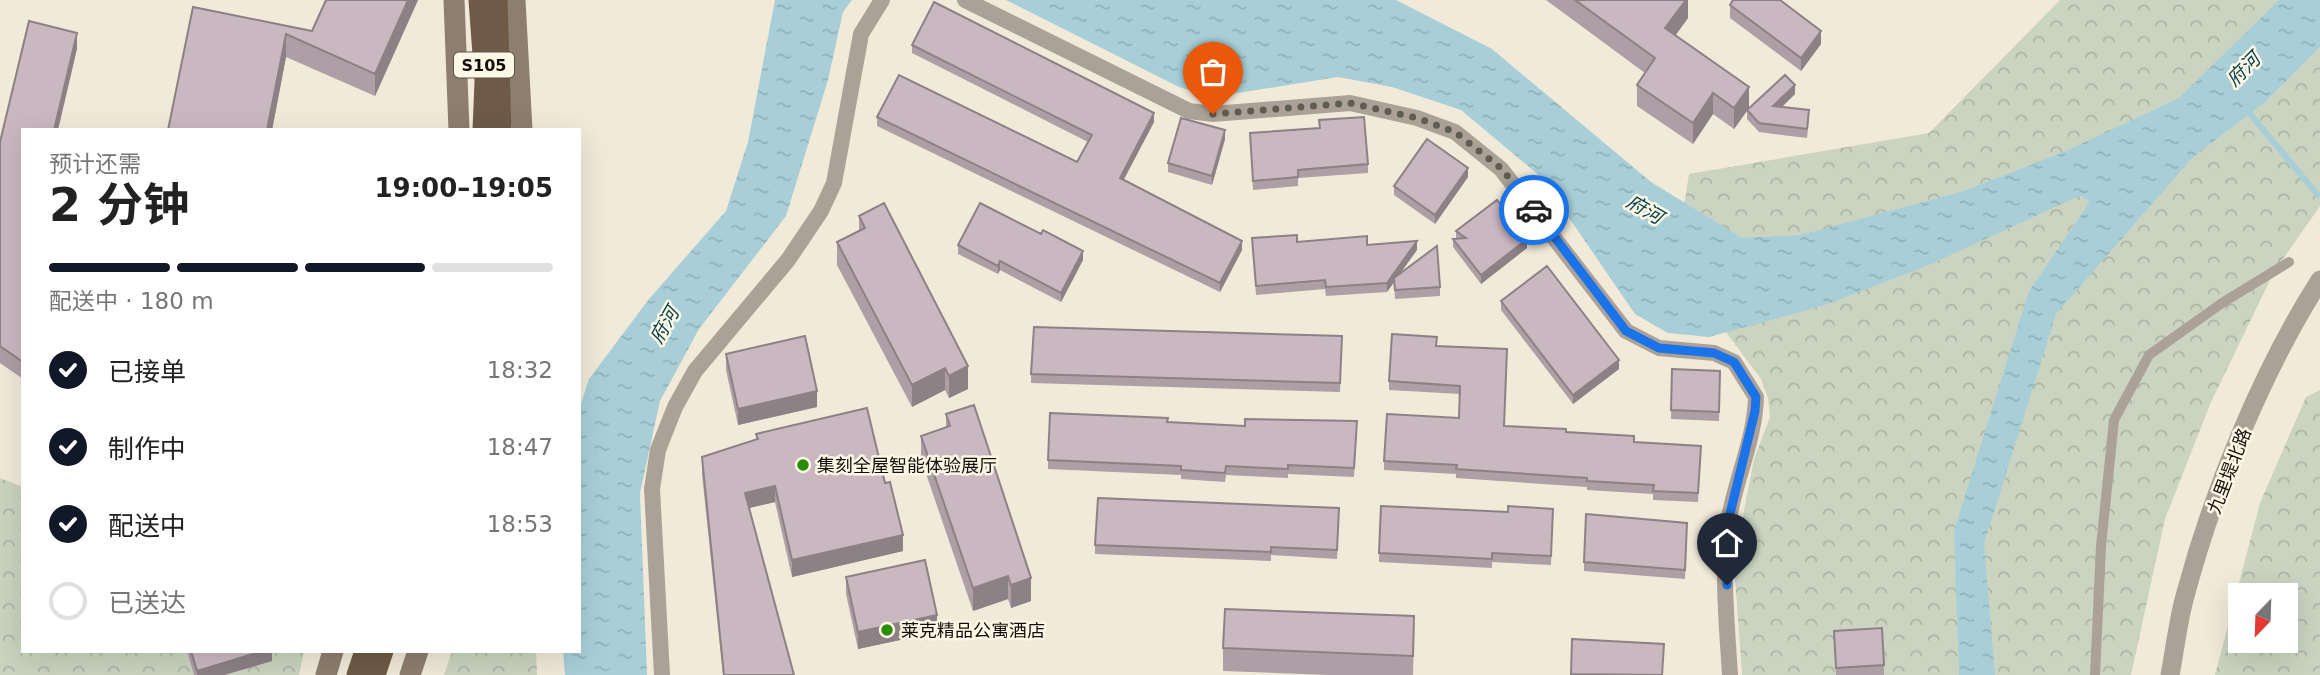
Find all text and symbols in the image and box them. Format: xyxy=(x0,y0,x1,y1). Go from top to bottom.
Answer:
pin xyxy=(1183,42,1243,114)
water label: 府河 xyxy=(2222,45,2267,90)
road number: S105 xyxy=(454,53,514,78)
icon: bag xyxy=(1194,53,1232,91)
text: 预计还需 xyxy=(49,151,141,177)
text: 19:00–19:05 xyxy=(374,173,553,203)
courier xyxy=(1499,175,1569,245)
text: 2 分钟 xyxy=(49,178,189,232)
water label: 府河 xyxy=(1623,190,1670,230)
icon: car xyxy=(1515,191,1553,229)
text: 配送中 · 180 m xyxy=(49,288,214,314)
water label: 府河 xyxy=(645,300,685,347)
icon: check xyxy=(49,351,87,389)
text: 已接单 xyxy=(108,357,186,387)
text: 18:32 xyxy=(487,357,553,383)
street label: 九里堤北路 xyxy=(2203,425,2255,517)
icon: check xyxy=(49,428,87,466)
text: 制作中 xyxy=(108,434,186,464)
text: 18:47 xyxy=(487,434,553,460)
place label: 集刻全屋智能体验展厅 xyxy=(817,455,997,476)
marker: 集刻全屋智能体验展厅 xyxy=(795,457,811,473)
icon: check xyxy=(49,505,87,543)
text: 配送中 xyxy=(108,511,186,541)
text: 18:53 xyxy=(487,511,553,537)
pin xyxy=(1697,513,1757,585)
icon: home xyxy=(1708,524,1746,562)
north arrow xyxy=(2228,583,2298,653)
map controls xyxy=(2228,583,2298,653)
text: 已送达 xyxy=(108,588,186,618)
place label: 莱克精品公寓酒店 xyxy=(901,620,1045,641)
marker: 莱克精品公寓酒店 xyxy=(879,622,895,638)

